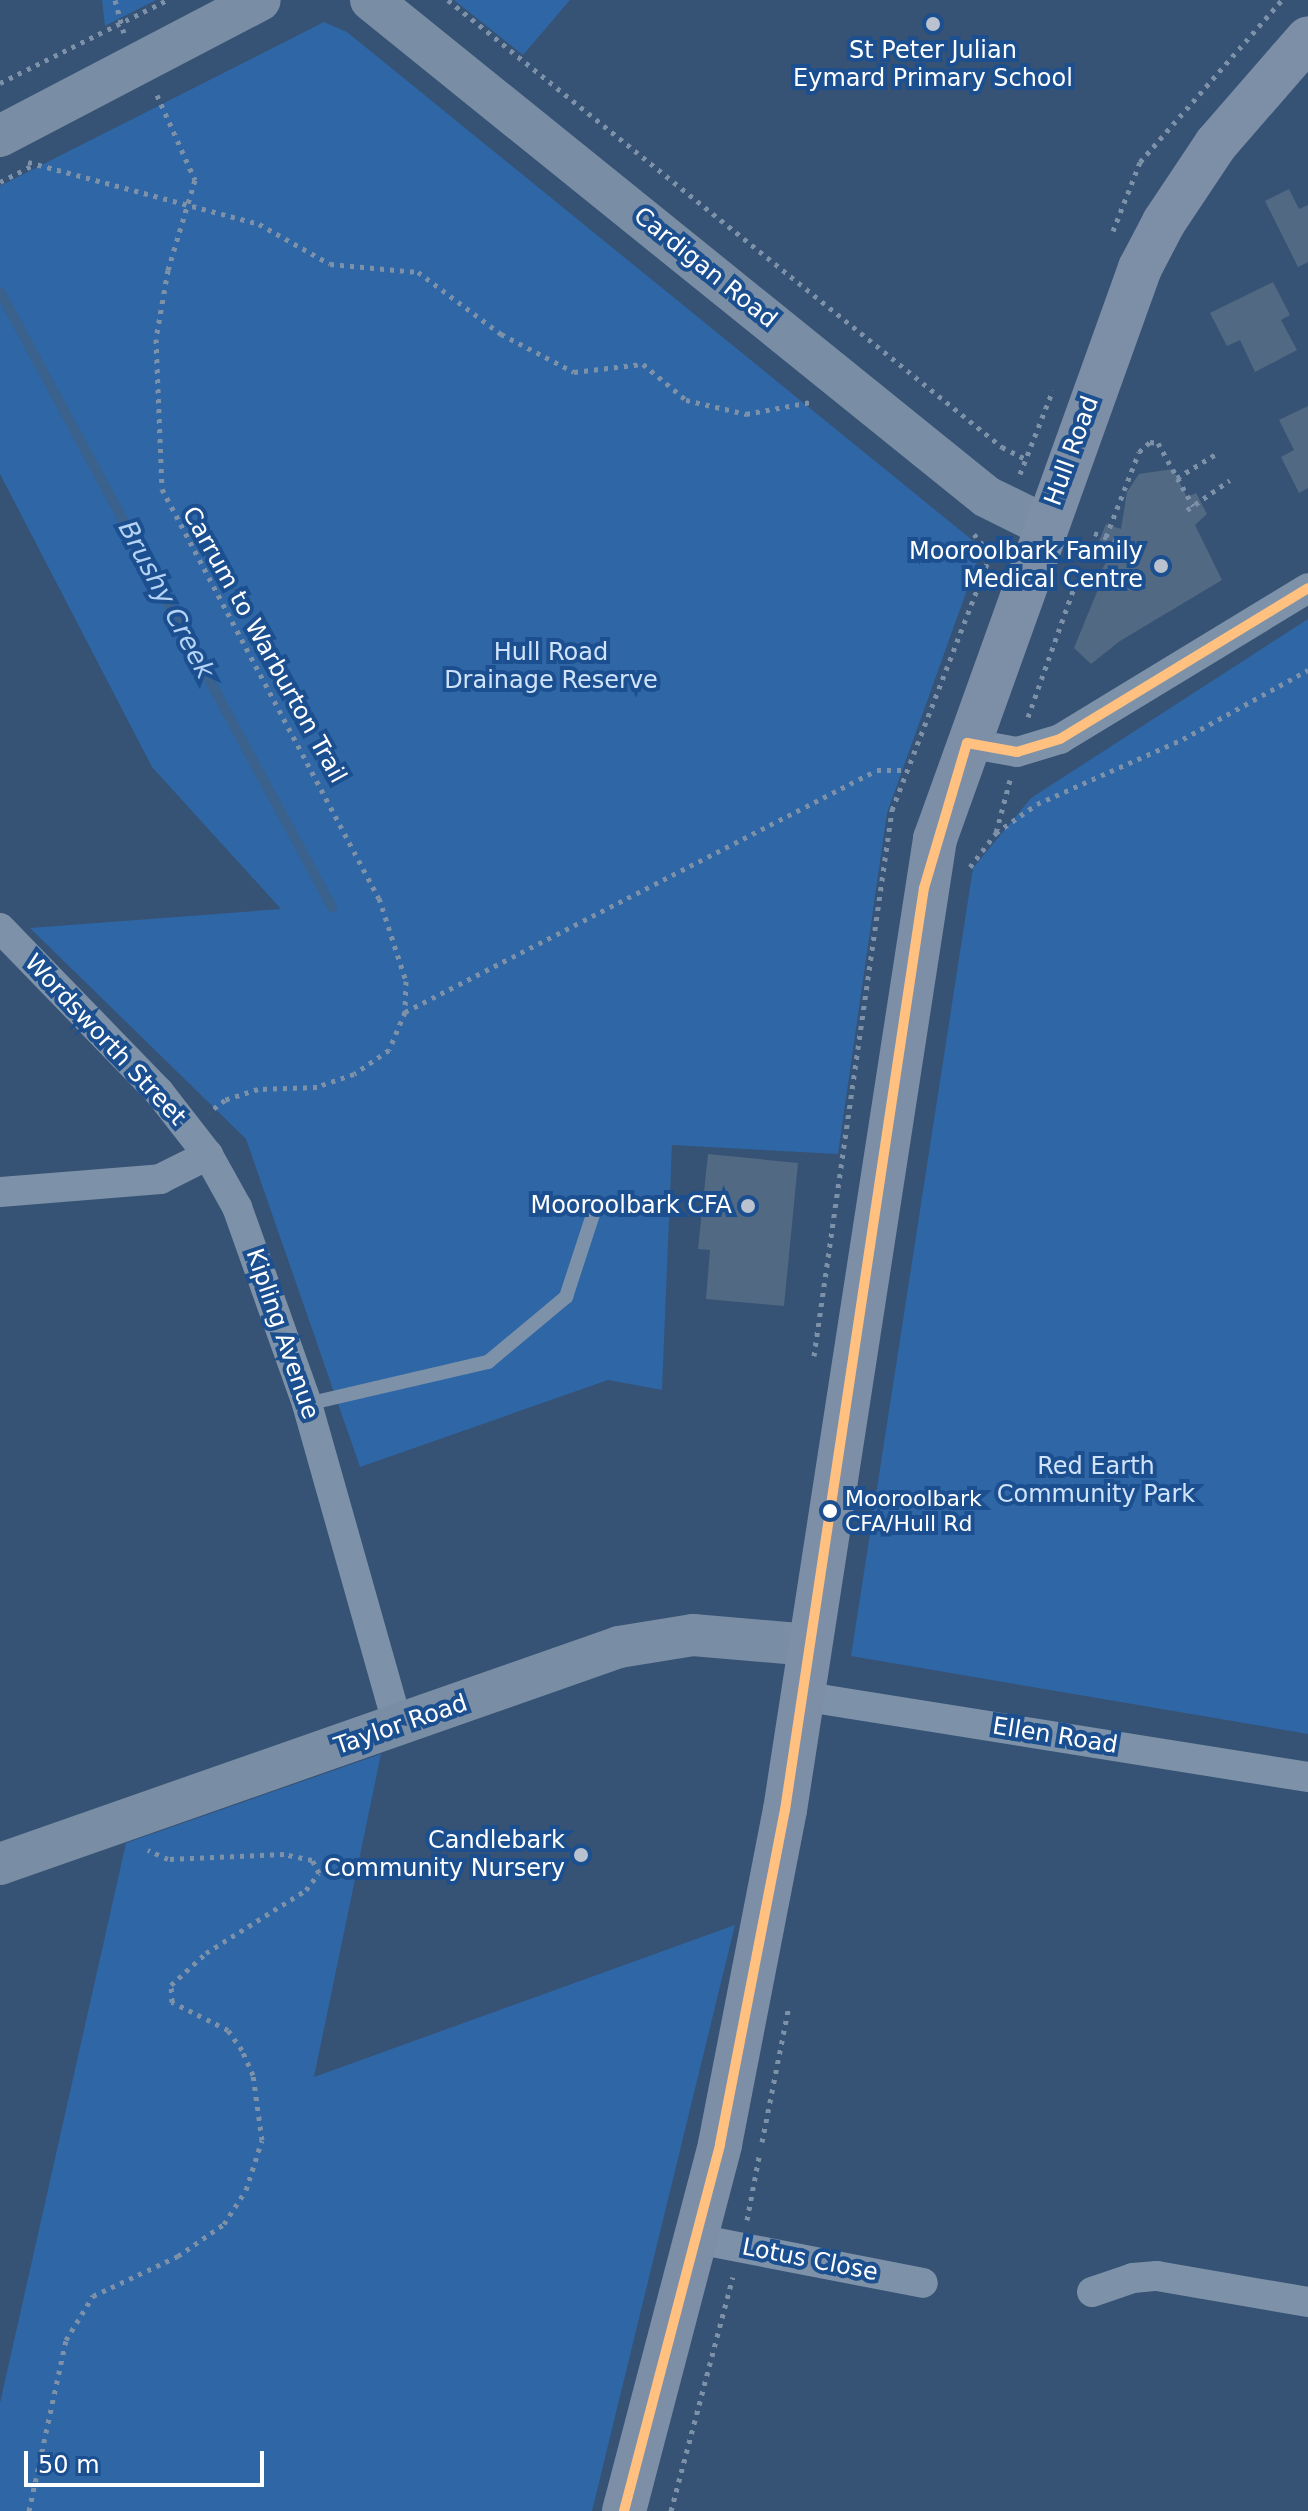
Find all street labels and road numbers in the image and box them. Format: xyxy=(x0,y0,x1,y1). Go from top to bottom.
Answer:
street label: Cardigan Road xyxy=(628,201,782,335)
street label: Hull Road xyxy=(1039,392,1105,510)
street label: Carrum to Warburton Trail xyxy=(176,502,352,788)
street label: Wordsworth Street xyxy=(18,948,192,1132)
street label: Kipling Avenue xyxy=(239,1245,325,1423)
street label: Taylor Road xyxy=(331,1689,471,1761)
street label: Ellen Road xyxy=(990,1712,1120,1760)
street label: Lotus Close xyxy=(740,2233,880,2287)

